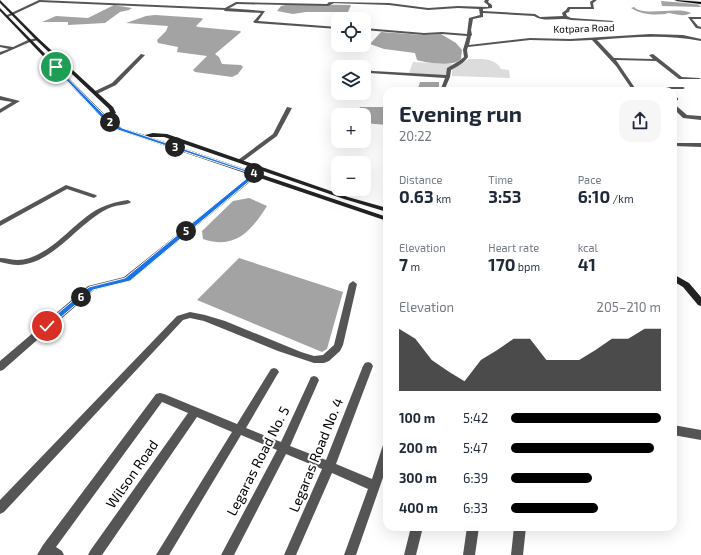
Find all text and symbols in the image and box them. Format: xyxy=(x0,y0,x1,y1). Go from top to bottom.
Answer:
map controls xyxy=(331,12,371,196)
button: locate xyxy=(331,12,371,52)
street label: Kotpara Road xyxy=(553,21,615,35)
pin xyxy=(39,50,73,84)
icon: arrive xyxy=(45,56,67,78)
button: layers xyxy=(331,60,371,100)
text: Evening run xyxy=(399,100,522,126)
button: share xyxy=(619,100,661,142)
button: + xyxy=(331,108,371,148)
pin: 2 xyxy=(100,112,120,132)
text: 2 xyxy=(107,115,113,128)
text: 20:22 xyxy=(399,128,432,144)
pin: 3 xyxy=(165,137,185,157)
text: 3 xyxy=(172,140,178,153)
button: − xyxy=(331,156,371,196)
pin: 4 xyxy=(244,163,264,183)
text: 4 xyxy=(250,166,258,179)
text: Distance xyxy=(399,173,442,186)
text: Time xyxy=(488,173,513,186)
text: Pace xyxy=(578,173,601,186)
text: 0.63 xyxy=(399,186,434,206)
text: 3:53 xyxy=(488,186,521,206)
text: 6:10 xyxy=(578,186,610,206)
text: km xyxy=(434,192,451,205)
text: /km xyxy=(610,192,634,205)
pin: 5 xyxy=(176,221,196,241)
text: 5 xyxy=(183,224,189,237)
text: Elevation xyxy=(399,241,446,254)
text: Heart rate xyxy=(488,241,539,254)
text: kcal xyxy=(578,241,598,254)
text: 7 xyxy=(399,254,408,274)
text: 170 xyxy=(488,254,515,274)
text: 41 xyxy=(578,254,596,274)
text: m xyxy=(408,260,420,273)
text: bpm xyxy=(515,260,540,273)
pin: 6 xyxy=(71,287,91,307)
text: 6 xyxy=(78,290,84,303)
text: Elevation xyxy=(399,299,454,315)
text: 205–210 m xyxy=(597,299,661,315)
pin xyxy=(30,309,64,343)
icon: check xyxy=(36,315,58,337)
street label: Legaras Road No. 4 xyxy=(285,395,346,514)
street label: Legaras Road No. 5 xyxy=(223,403,293,518)
text: 100 m xyxy=(399,410,435,426)
text: 5:42 xyxy=(463,410,488,426)
street label: Wilson Road xyxy=(102,436,161,511)
text: 200 m xyxy=(399,440,437,456)
text: 5:47 xyxy=(463,440,488,456)
text: 300 m xyxy=(399,470,437,486)
text: 6:39 xyxy=(463,470,488,486)
text: 400 m xyxy=(399,500,438,516)
text: 6:33 xyxy=(463,500,488,516)

